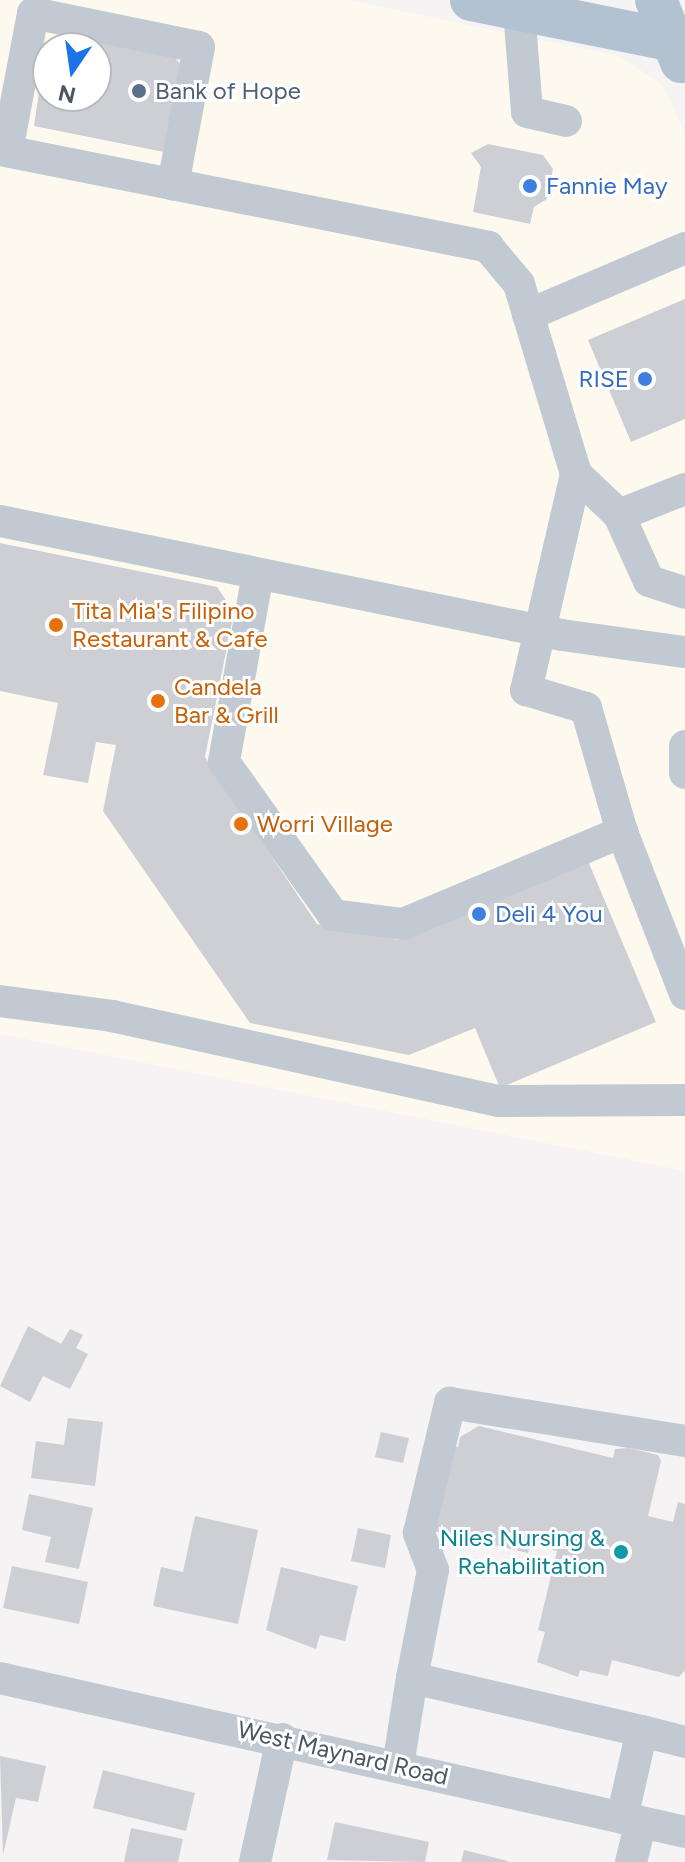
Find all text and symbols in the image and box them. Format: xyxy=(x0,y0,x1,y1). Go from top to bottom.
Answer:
north arrow xyxy=(32,32,112,112)
place label: Bank of Hope xyxy=(155,77,301,105)
text: N xyxy=(56,79,78,109)
marker: Bank of Hope xyxy=(130,82,148,100)
place label: Fannie May xyxy=(546,172,668,200)
marker: Fannie May xyxy=(521,177,539,195)
place label: RISE xyxy=(579,365,629,393)
marker: RISE xyxy=(636,370,654,388)
place label: Tita Mia's Filipino Restaurant & Cafe xyxy=(72,597,268,653)
marker: Tita Mia's Filipino Restaurant & Cafe xyxy=(47,616,65,634)
place label: Candela Bar & Grill xyxy=(174,673,279,729)
marker: Candela Bar & Grill xyxy=(149,692,167,710)
place label: Worri Village xyxy=(257,810,393,838)
marker: Worri Village xyxy=(232,815,250,833)
place label: Deli 4 You xyxy=(495,900,603,928)
marker: Deli 4 You xyxy=(470,905,488,923)
place label: Niles Nursing & Rehabilitation xyxy=(440,1524,605,1580)
marker: Niles Nursing & Rehabilitation xyxy=(612,1543,630,1561)
street label: West Maynard Road xyxy=(235,1715,451,1791)

